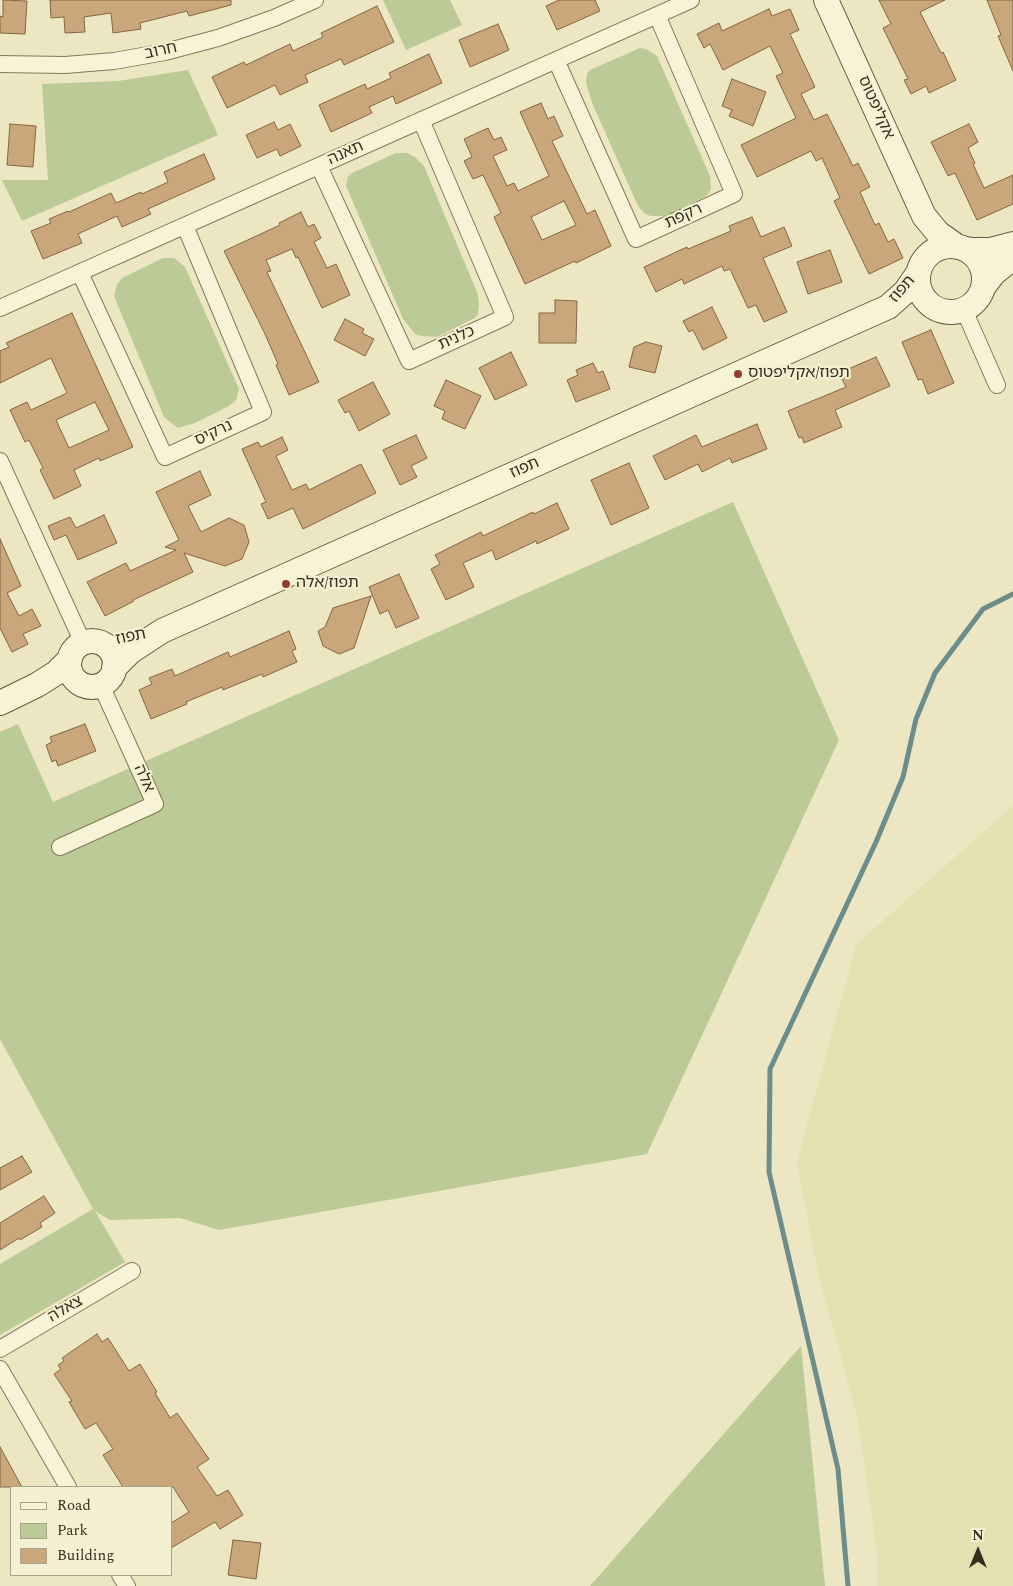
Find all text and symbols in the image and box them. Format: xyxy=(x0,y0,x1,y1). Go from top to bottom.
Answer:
street label: חרוב xyxy=(143,39,179,65)
street label: אקליפטוס xyxy=(853,73,897,143)
street label: תאנה xyxy=(325,138,367,170)
street label: רקפת xyxy=(662,200,706,234)
street label: תפוז xyxy=(886,272,920,308)
street label: כלנית xyxy=(436,323,478,355)
place label: תפוז/אקליפטוס xyxy=(748,364,850,384)
marker: תפוז/אקליפטוס xyxy=(732,368,744,380)
street label: נרקיס xyxy=(192,417,236,451)
street label: תפוז xyxy=(507,454,543,484)
place label: תפוז/אלה xyxy=(296,574,359,594)
marker: תפוז/אלה xyxy=(280,578,292,590)
street label: תפוז xyxy=(114,625,148,651)
street label: אלה xyxy=(128,762,158,796)
street label: צאלה xyxy=(45,1292,87,1328)
legend xyxy=(10,1486,172,1576)
text: Road xyxy=(57,1494,91,1517)
text: Park xyxy=(57,1519,88,1542)
text: N xyxy=(972,1525,984,1546)
north arrow xyxy=(953,1526,1003,1576)
text: Building xyxy=(57,1544,114,1567)

